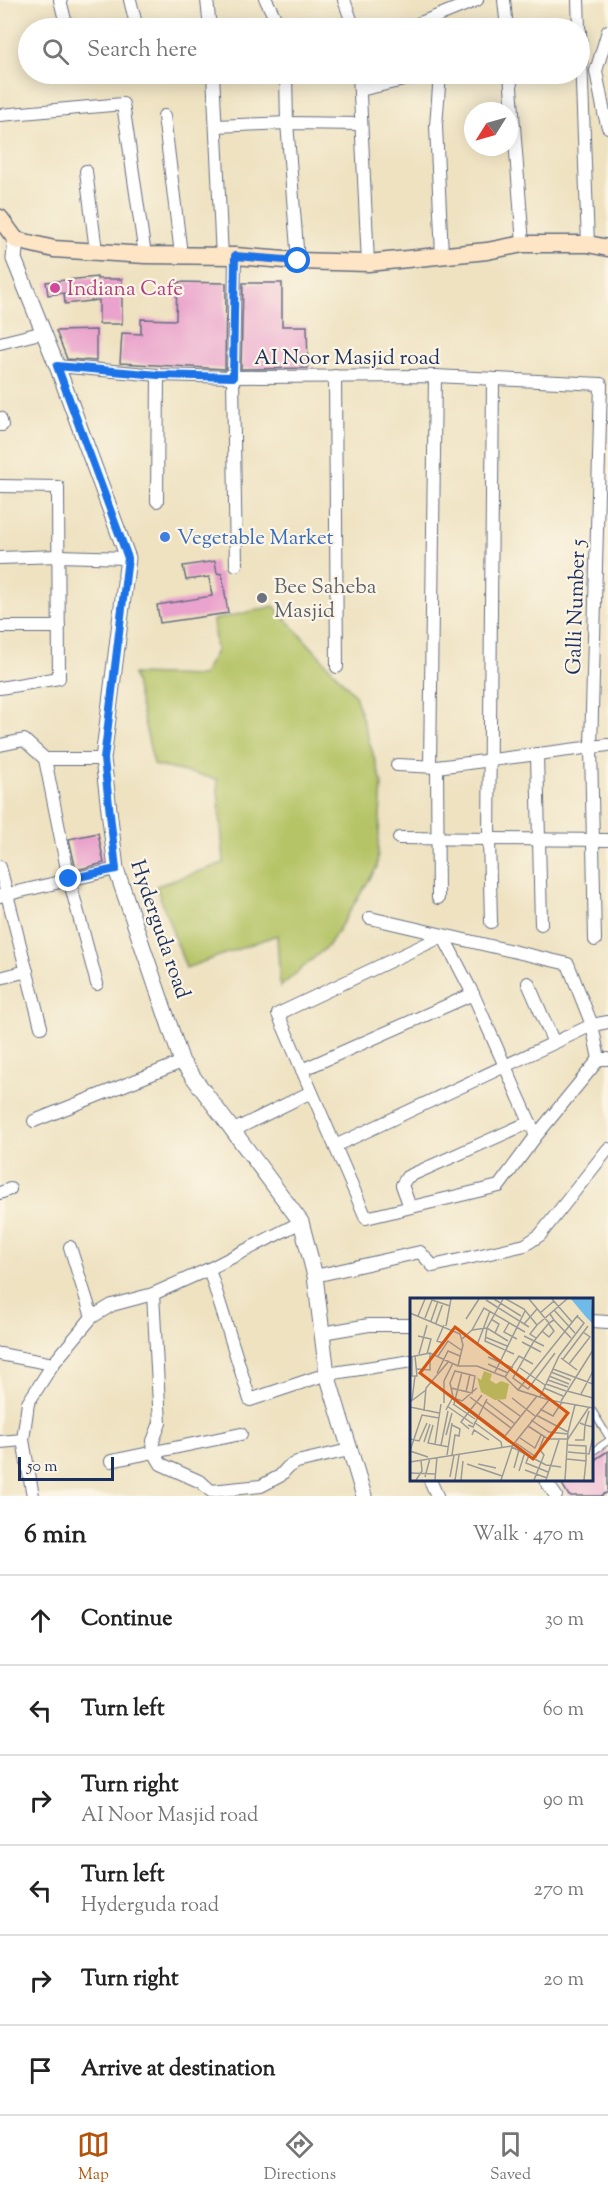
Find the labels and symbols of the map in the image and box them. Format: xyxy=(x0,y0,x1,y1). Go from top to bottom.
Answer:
north arrow xyxy=(464,102,518,156)
route start xyxy=(284,247,310,273)
place label: Indiana Cafe xyxy=(67,275,183,305)
marker: Indiana Cafe xyxy=(48,281,62,295)
street label: AI Noor Masjid road xyxy=(254,344,440,374)
place label: Vegetable Market xyxy=(177,524,334,554)
marker: Vegetable Market xyxy=(158,530,172,544)
street label: Galli Number 5 xyxy=(560,539,594,675)
place label: Bee Saheba Masjid xyxy=(274,573,377,627)
marker: Bee Saheba Masjid xyxy=(255,591,269,605)
street label: Hyderguda road xyxy=(121,856,197,1003)
route end xyxy=(55,865,81,891)
inset map xyxy=(410,1298,593,1481)
scale bar xyxy=(18,1454,114,1482)

